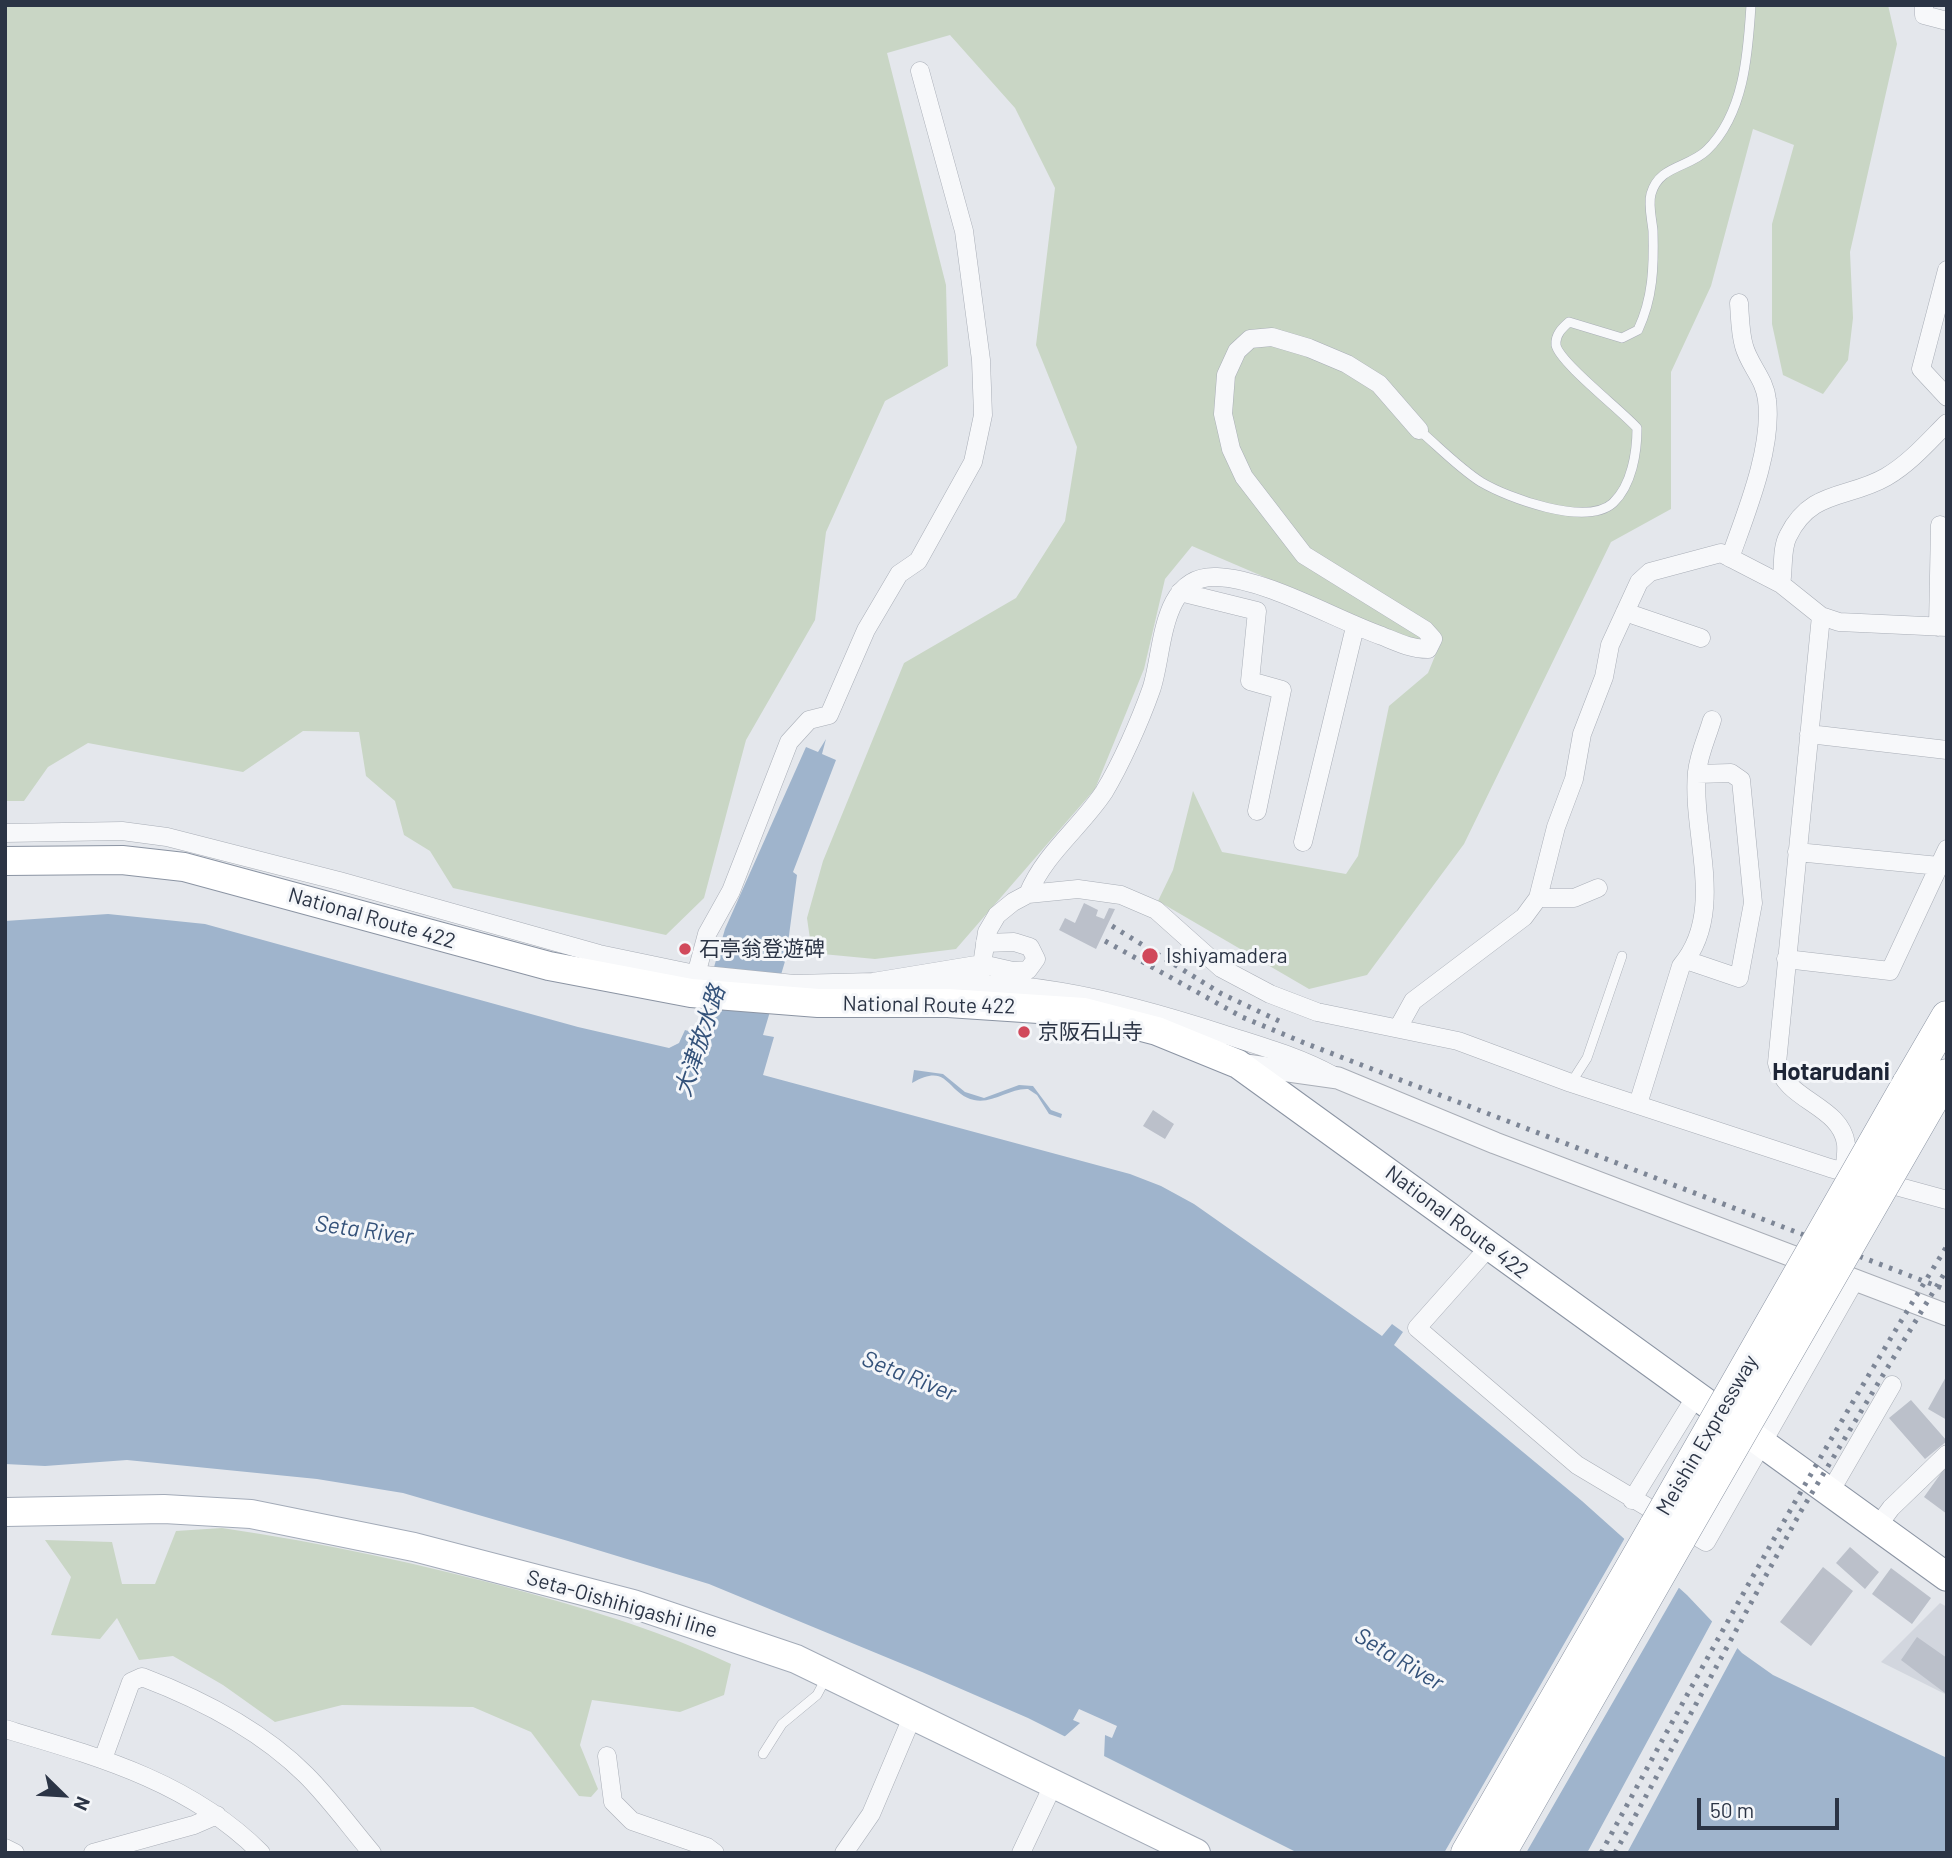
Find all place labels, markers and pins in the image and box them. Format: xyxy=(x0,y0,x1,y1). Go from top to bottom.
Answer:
place label: 石亭翁登遊碑 xyxy=(699,936,825,962)
marker: 石亭翁登遊碑 xyxy=(677,941,693,957)
place label: Ishiyamadera xyxy=(1166,943,1287,969)
marker: Ishiyamadera xyxy=(1140,946,1160,966)
place label: 京阪石山寺 xyxy=(1038,1019,1143,1045)
marker: 京阪石山寺 xyxy=(1016,1024,1032,1040)

